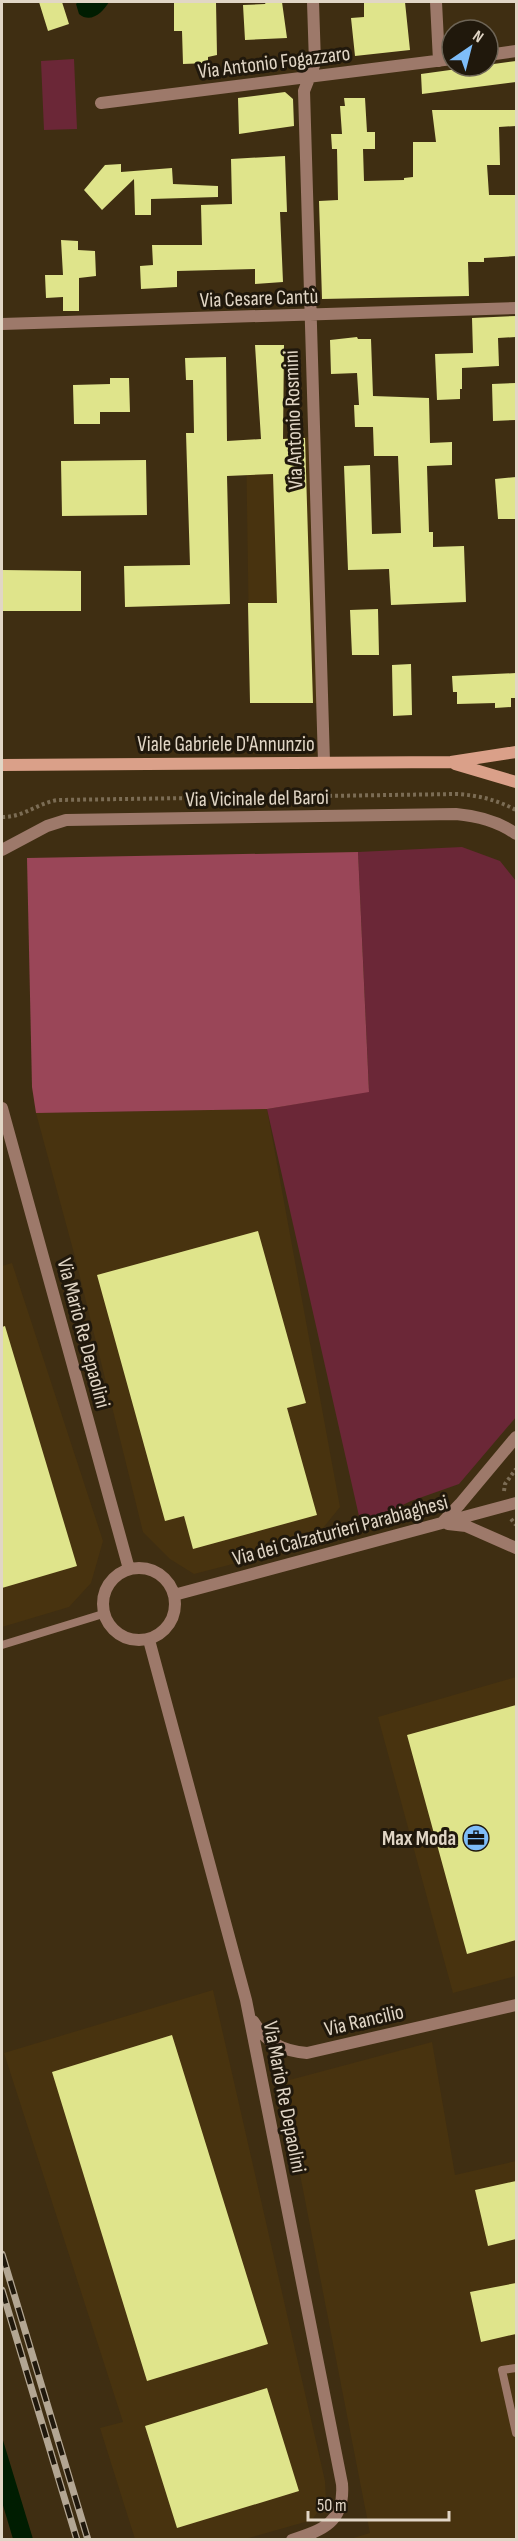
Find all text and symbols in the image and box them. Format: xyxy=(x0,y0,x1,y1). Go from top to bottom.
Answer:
north arrow xyxy=(440,18,500,78)
text: N xyxy=(469,27,487,47)
street label: Via Antonio Fogazzaro xyxy=(196,41,352,84)
street label: Via Cesare Cantù xyxy=(199,284,319,313)
street label: Via Antonio Rosmini xyxy=(279,350,308,490)
street label: Viale Gabriele D'Annunzio xyxy=(137,732,315,757)
street label: Via Vicinale del Baroi xyxy=(185,785,329,812)
street label: Via Mario Re Depaolini xyxy=(52,1256,116,1411)
street label: Via dei Calzaturieri Parabiaghesi xyxy=(230,1490,451,1571)
office icon: Max Moda xyxy=(461,1823,491,1853)
place label: Max Moda xyxy=(382,1826,456,1851)
street label: Via Rancilio xyxy=(322,1999,406,2042)
street label: Via Mario Re Depaolini xyxy=(258,2019,311,2175)
scale bar xyxy=(308,2484,449,2522)
text: 50 m xyxy=(317,2495,347,2516)

